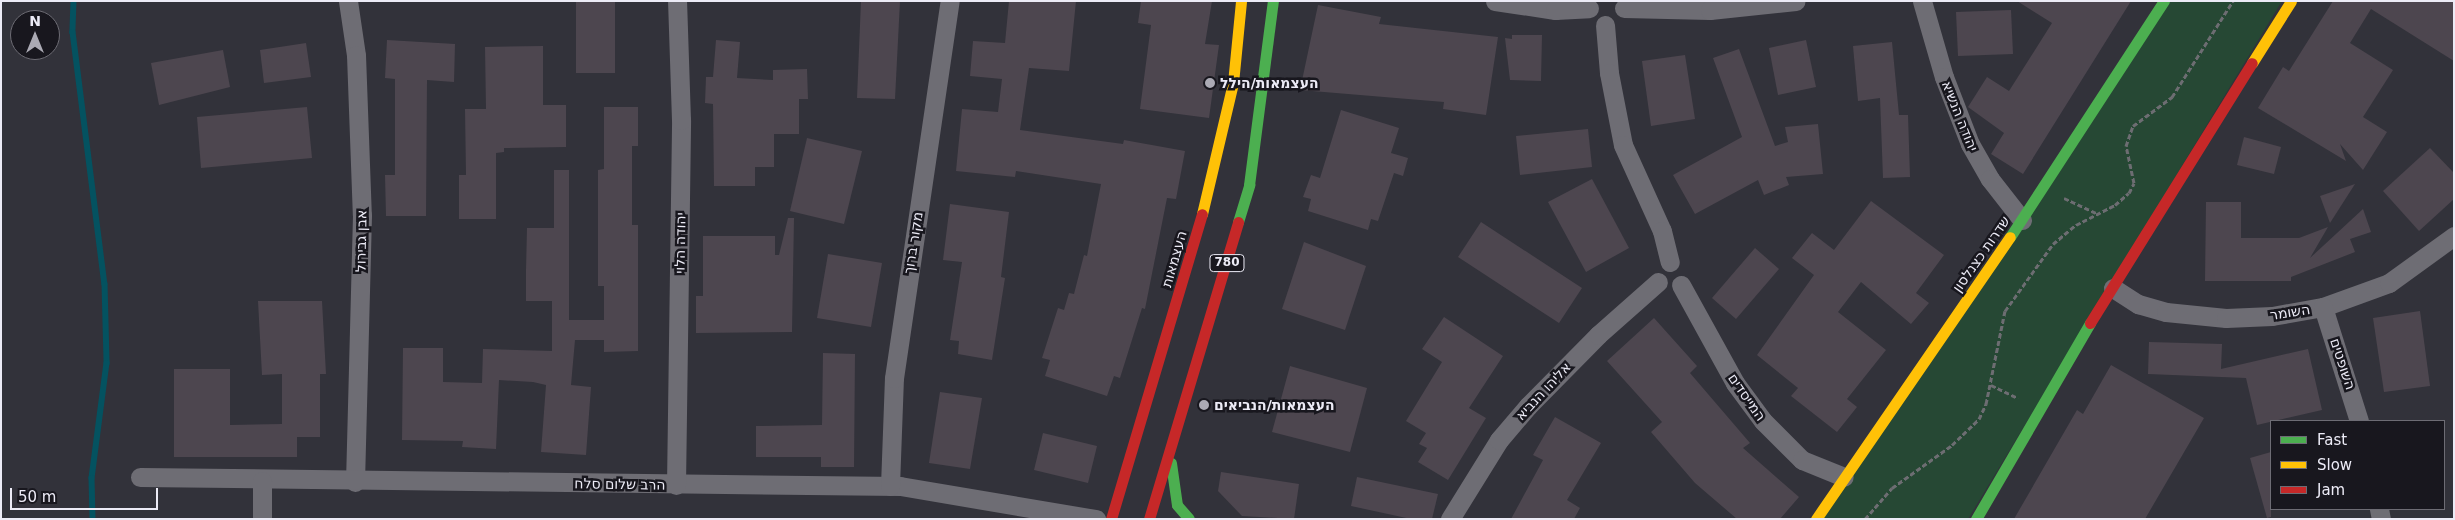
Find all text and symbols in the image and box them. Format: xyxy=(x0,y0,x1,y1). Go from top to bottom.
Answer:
north arrow xyxy=(10,10,60,60)
text: N xyxy=(29,13,41,29)
place label: העצמאות/הילל xyxy=(1220,75,1319,91)
marker: העצמאות/הילל xyxy=(1204,77,1216,89)
street label: יהודה הנשיא xyxy=(1938,78,1982,154)
street label: אבן גבירול xyxy=(352,210,370,272)
street label: מקור ברוך xyxy=(900,211,926,275)
street label: יהודה הלוי xyxy=(671,212,689,274)
street label: שדרות כצנלסון xyxy=(1949,213,2013,295)
street label: העצמאות xyxy=(1158,229,1190,289)
road number: 780 xyxy=(1208,254,1246,272)
street label: השומר xyxy=(2269,301,2311,323)
street label: השופטים xyxy=(2327,336,2359,392)
street label: אליהו הנביא xyxy=(1512,359,1574,423)
street label: המייסדים xyxy=(1725,370,1769,424)
place label: העצמאות/הנביאים xyxy=(1214,397,1335,413)
marker: העצמאות/הנביאים xyxy=(1198,399,1210,411)
legend xyxy=(2270,420,2445,510)
text: Fast xyxy=(2317,431,2347,449)
text: Slow xyxy=(2317,456,2352,474)
street label: הרב שלום סלח xyxy=(574,475,666,493)
scale bar xyxy=(12,478,160,510)
text: Jam xyxy=(2317,481,2345,499)
text: 50 m xyxy=(18,488,56,506)

